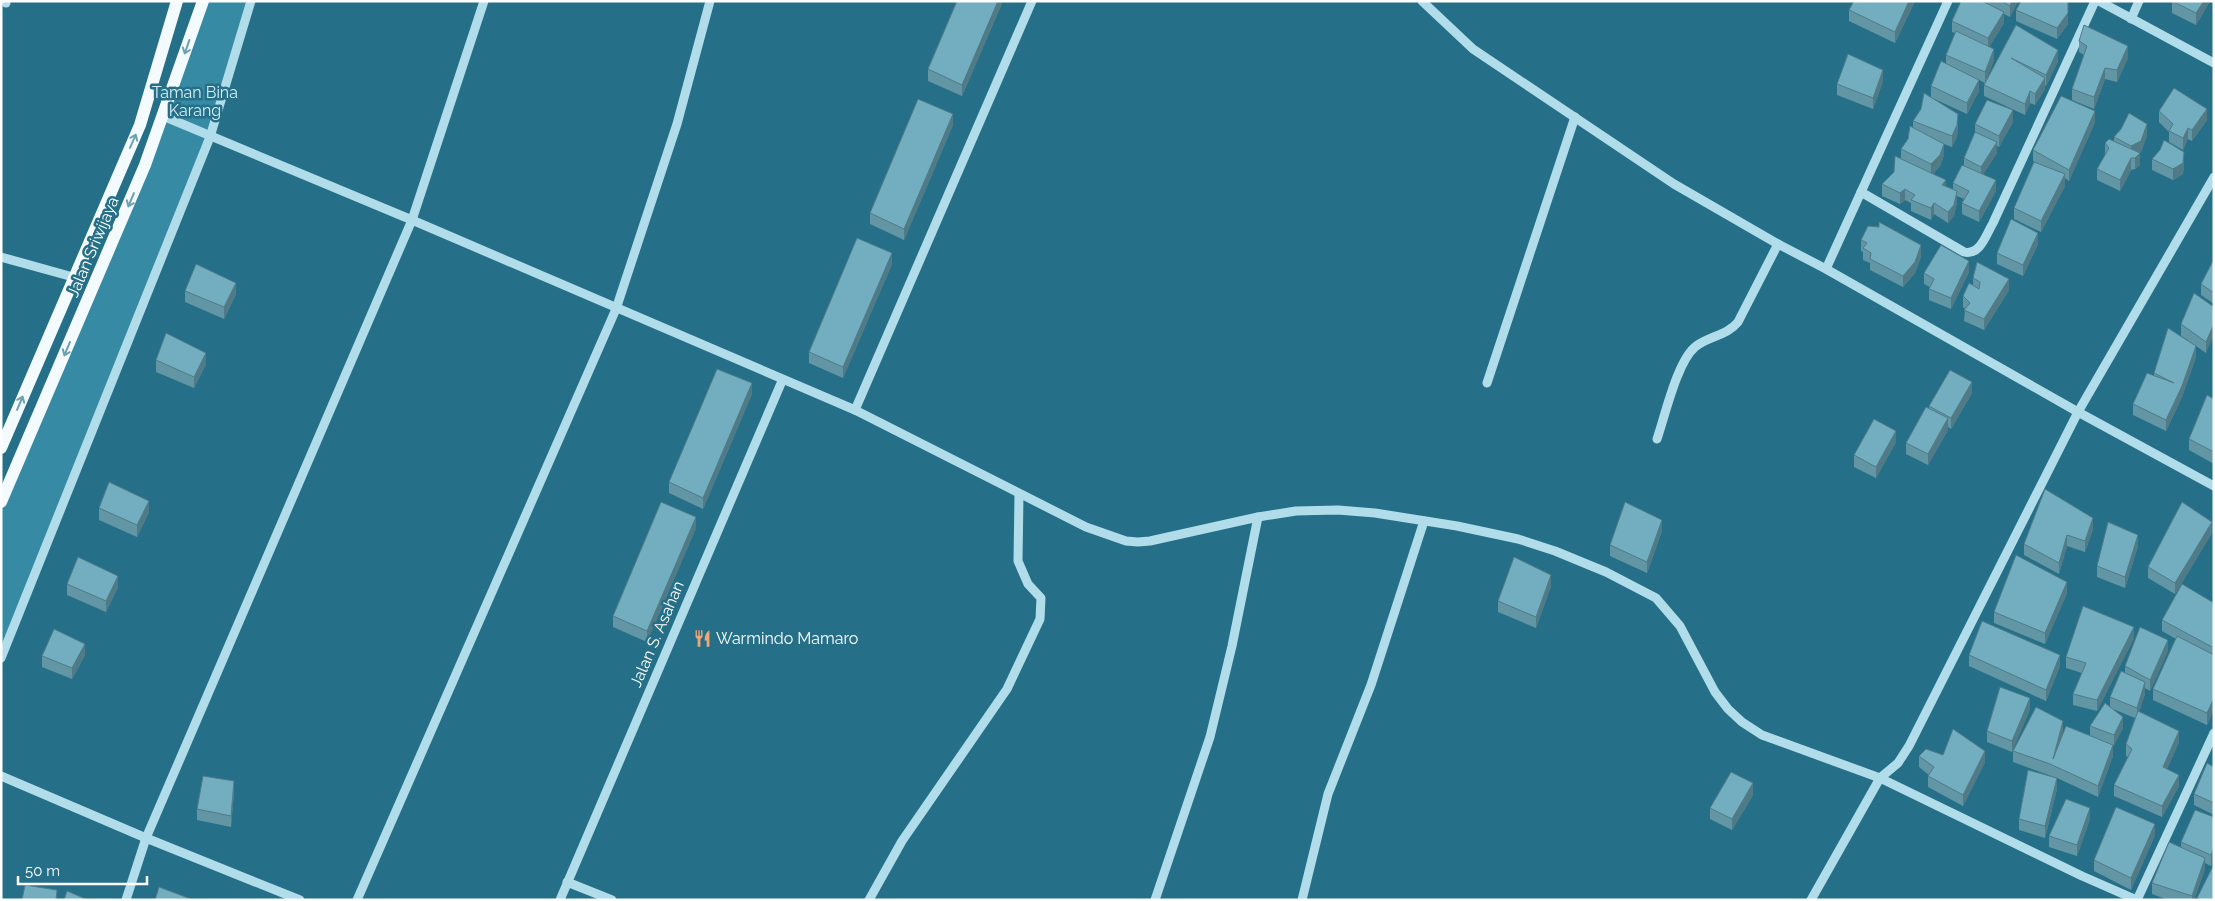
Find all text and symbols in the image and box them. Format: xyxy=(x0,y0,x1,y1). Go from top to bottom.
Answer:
one-way arrow xyxy=(182,39,191,55)
park label: Taman Bina Karang xyxy=(152,83,238,120)
one-way arrow xyxy=(128,134,138,149)
one-way arrow xyxy=(125,192,135,207)
street label: Jalan Sriwijaya xyxy=(63,194,123,300)
one-way arrow xyxy=(62,341,72,356)
one-way arrow xyxy=(16,396,26,411)
street label: Jalan S. Asahan xyxy=(626,578,688,690)
restaurant icon: Warmindo Mamaro xyxy=(692,628,712,648)
place label: Warmindo Mamaro xyxy=(716,629,858,648)
scale bar xyxy=(18,854,146,886)
text: 50 m xyxy=(25,862,60,880)

